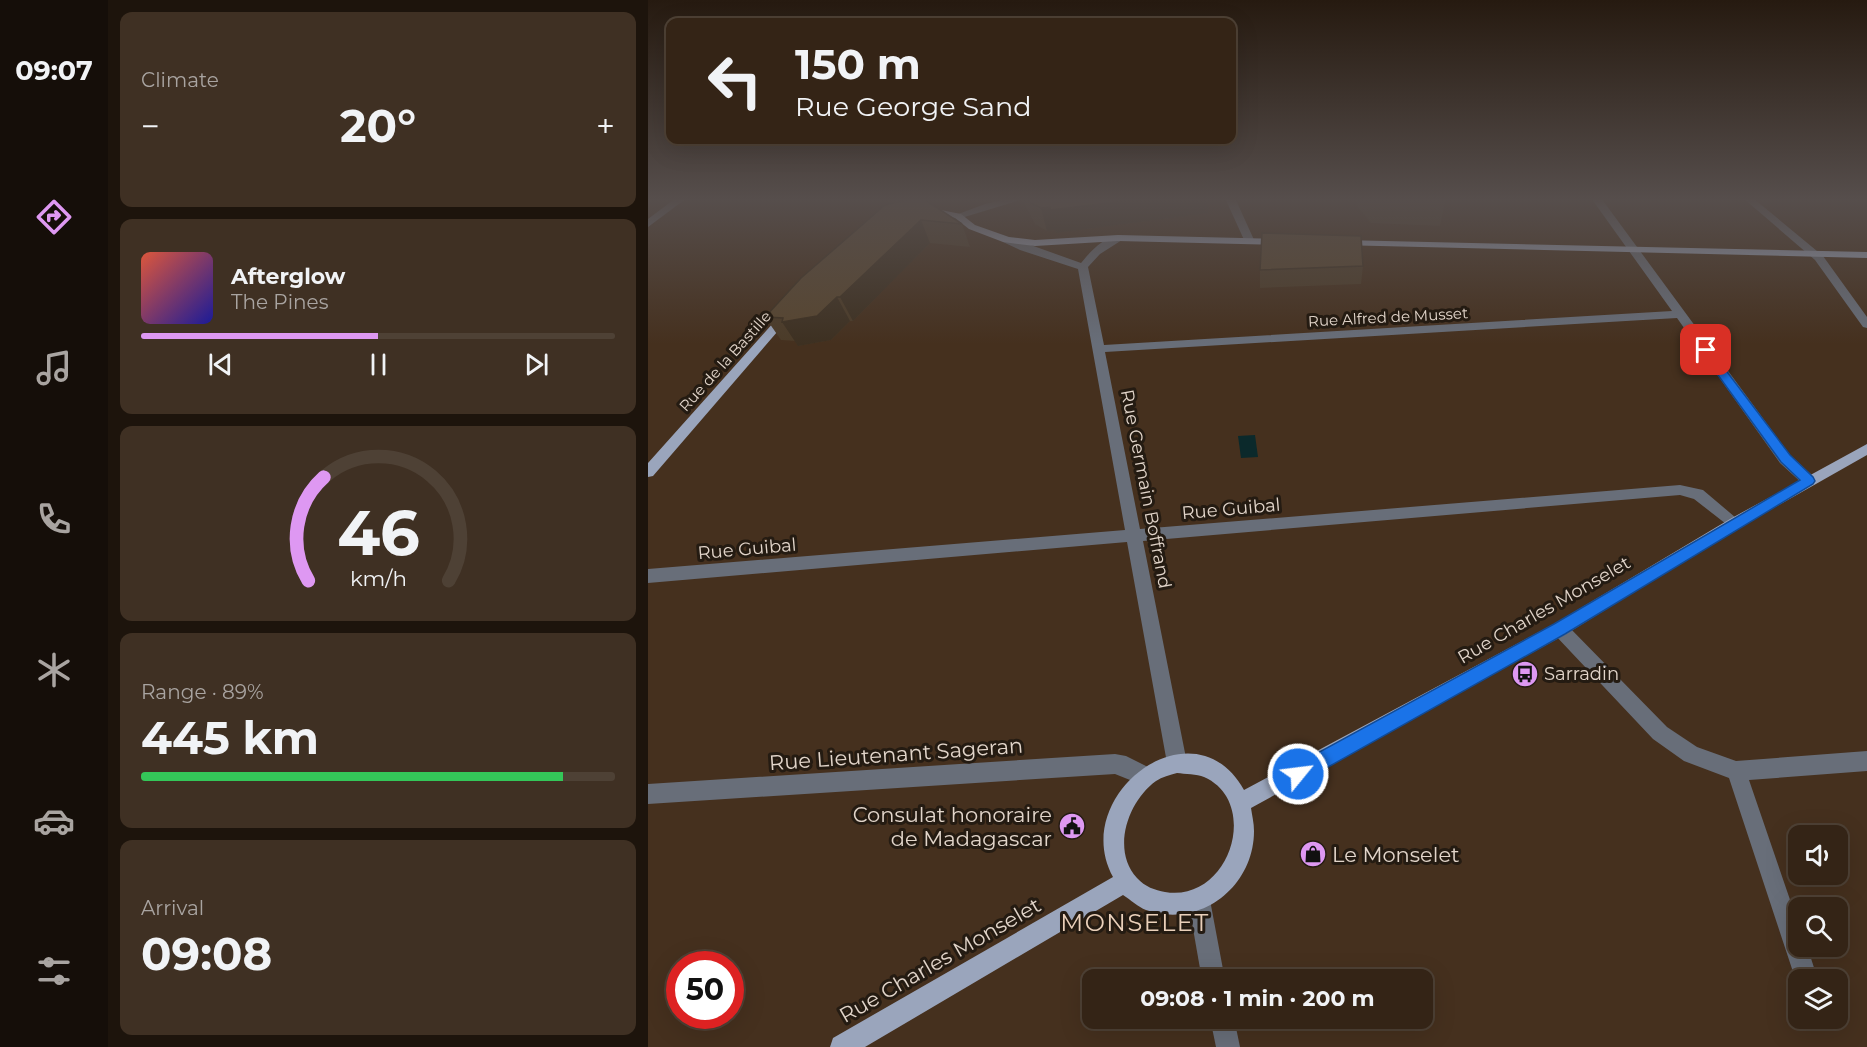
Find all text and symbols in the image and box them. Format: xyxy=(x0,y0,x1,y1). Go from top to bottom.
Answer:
text: 150 m xyxy=(795,38,921,90)
icon: left xyxy=(696,42,774,120)
text: 09:07 xyxy=(15,54,93,87)
text: Climate xyxy=(141,68,219,92)
text: Rue George Sand xyxy=(795,90,1032,123)
text: 20° xyxy=(340,98,416,153)
text: − xyxy=(141,106,160,146)
text: + xyxy=(596,106,615,146)
icon: directions xyxy=(33,196,75,238)
text: Afterglow xyxy=(231,263,345,290)
text: The Pines xyxy=(231,290,328,314)
street label: Rue Alfred de Musset xyxy=(1308,303,1468,331)
street label: Rue de la Bastille xyxy=(675,307,775,415)
pin xyxy=(1680,324,1731,375)
icon: arrive xyxy=(1689,333,1722,366)
icon: music xyxy=(33,347,75,389)
icon: previous xyxy=(204,348,237,381)
icon: pause xyxy=(362,348,395,381)
icon: next xyxy=(520,348,553,381)
street label: Rue Germain Boffrand xyxy=(1116,387,1176,591)
street label: Rue Guibal xyxy=(1181,494,1281,524)
text: 46 xyxy=(337,495,419,571)
icon: phone xyxy=(33,498,75,540)
street label: Rue Guibal xyxy=(697,534,797,564)
street label: Rue Charles Monselet xyxy=(1454,552,1634,668)
text: km/h xyxy=(349,565,407,591)
icon: climate xyxy=(33,649,75,691)
bus stop icon: Sarradin xyxy=(1510,659,1540,689)
place label: Sarradin xyxy=(1544,663,1619,685)
text: Range · 89% xyxy=(141,680,264,704)
text: 445 km xyxy=(141,710,319,765)
street label: Rue Lieutenant Sageran xyxy=(768,733,1024,775)
position arrow xyxy=(1266,742,1330,806)
icon: car xyxy=(33,800,75,842)
place label: Consulat honoraire de Madagascar xyxy=(853,802,1052,851)
public building icon: Consulat honoraire de Madagascar xyxy=(1057,811,1087,841)
map controls xyxy=(1788,825,1848,1029)
button: sound xyxy=(1788,825,1848,885)
shop icon: Le Monselet xyxy=(1298,839,1328,869)
place label: Le Monselet xyxy=(1332,842,1460,867)
street label: Rue Charles Monselet xyxy=(835,892,1045,1028)
text: Arrival xyxy=(141,896,204,920)
button: search xyxy=(1788,897,1848,957)
district label: MONSELET xyxy=(1060,908,1210,937)
text: 09:08 xyxy=(141,926,272,981)
icon: filters xyxy=(33,950,75,992)
speed limit sign: 50 xyxy=(666,951,744,1029)
button: layers xyxy=(1788,969,1848,1029)
text: 09:08 · 1 min · 200 m xyxy=(1140,985,1375,1012)

